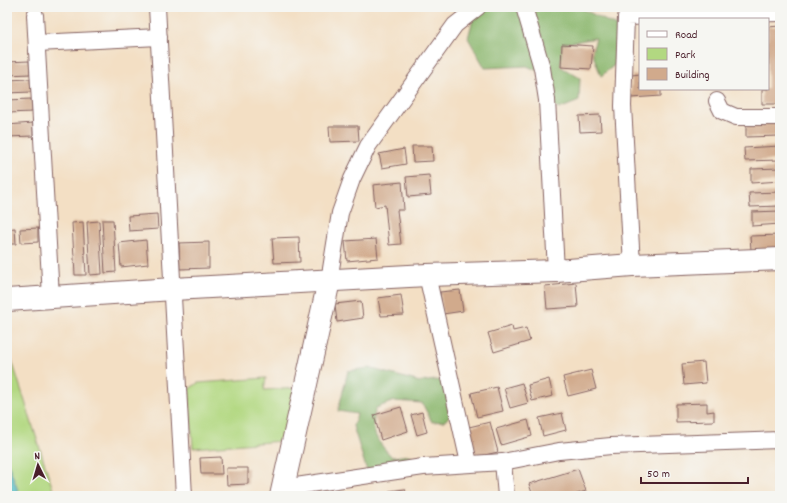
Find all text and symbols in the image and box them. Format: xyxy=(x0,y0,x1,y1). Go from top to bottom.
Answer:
legend xyxy=(639,18,769,90)
text: Road xyxy=(675,27,697,44)
text: Park xyxy=(675,47,696,64)
text: Building xyxy=(675,67,710,84)
north arrow xyxy=(18,445,58,485)
text: N xyxy=(34,449,41,465)
scale bar xyxy=(641,459,748,485)
text: 50 m xyxy=(647,466,670,483)

